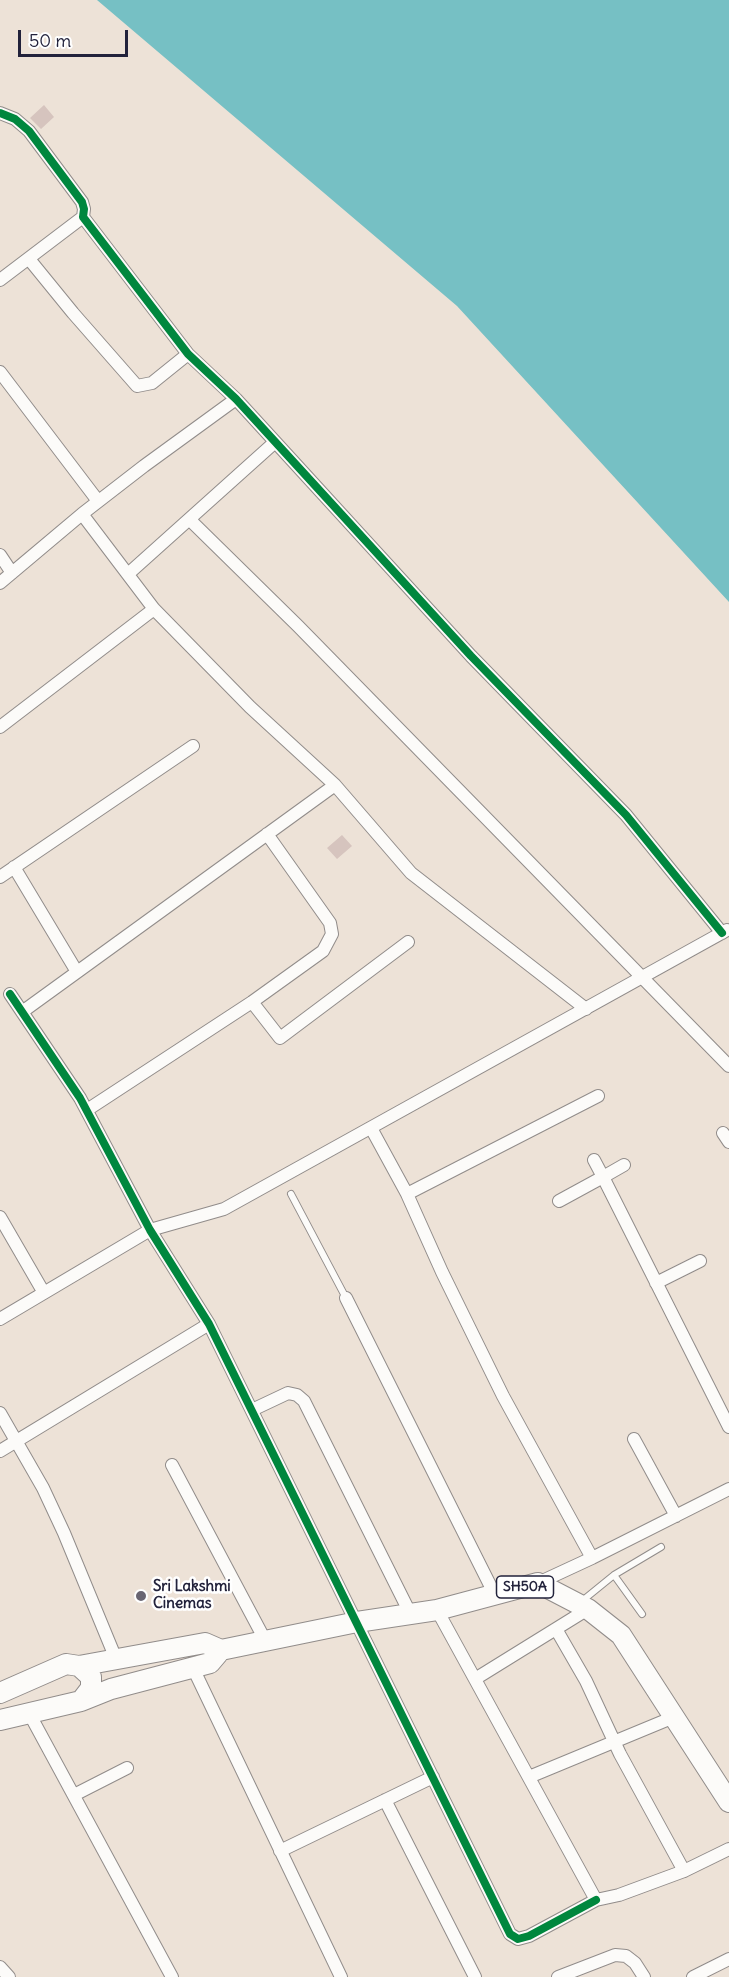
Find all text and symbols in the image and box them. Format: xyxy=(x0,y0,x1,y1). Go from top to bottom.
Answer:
scale bar xyxy=(21,18,130,56)
text: 50 m xyxy=(29,29,71,52)
road number: SH50A xyxy=(496,1576,554,1598)
place label: Sri Lakshmi Cinemas xyxy=(153,1578,231,1613)
marker: Sri Lakshmi Cinemas xyxy=(134,1589,148,1603)

